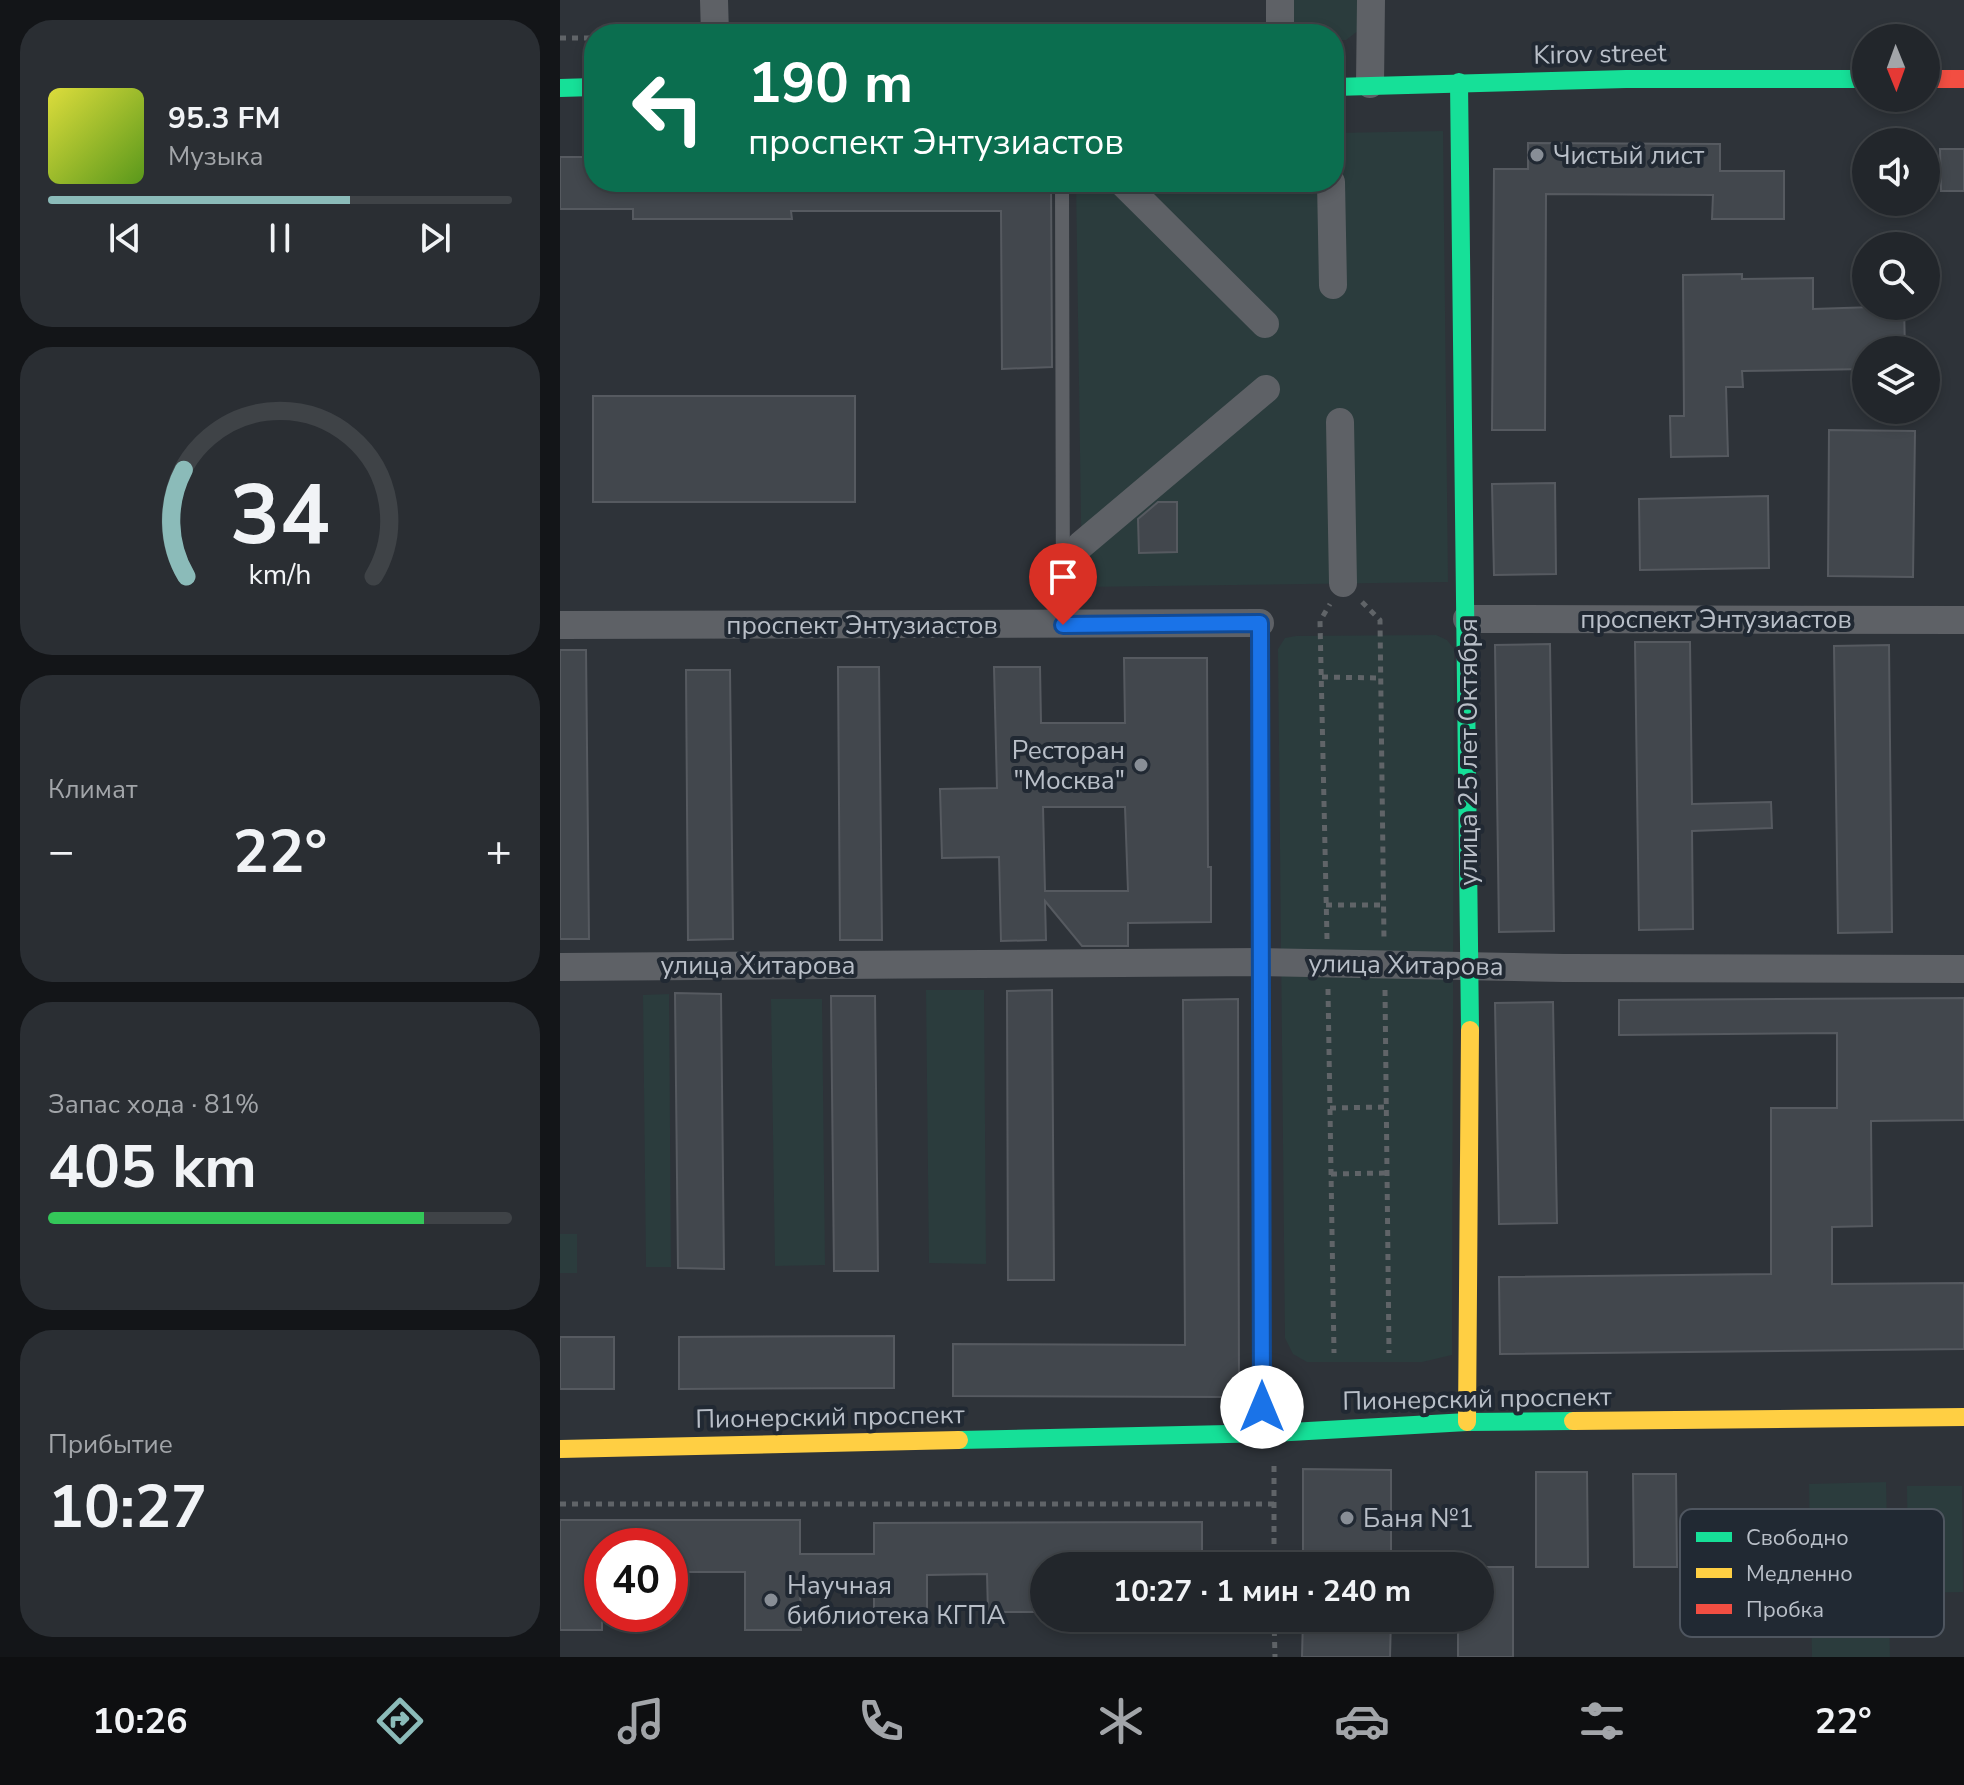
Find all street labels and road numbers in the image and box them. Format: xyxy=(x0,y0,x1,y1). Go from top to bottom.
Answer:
street label: Kirov street xyxy=(1533,35,1668,73)
street label: проспект Энтузиастов xyxy=(1580,602,1852,637)
street label: проспект Энтузиастов xyxy=(726,608,998,643)
street label: улица 25 лет Октября xyxy=(1451,618,1486,886)
street label: улица Хитарова xyxy=(1308,946,1504,984)
street label: улица Хитарова xyxy=(660,948,856,983)
street label: Пионерский проспект xyxy=(1342,1379,1612,1419)
street label: Пионерский проспект xyxy=(695,1397,965,1437)

